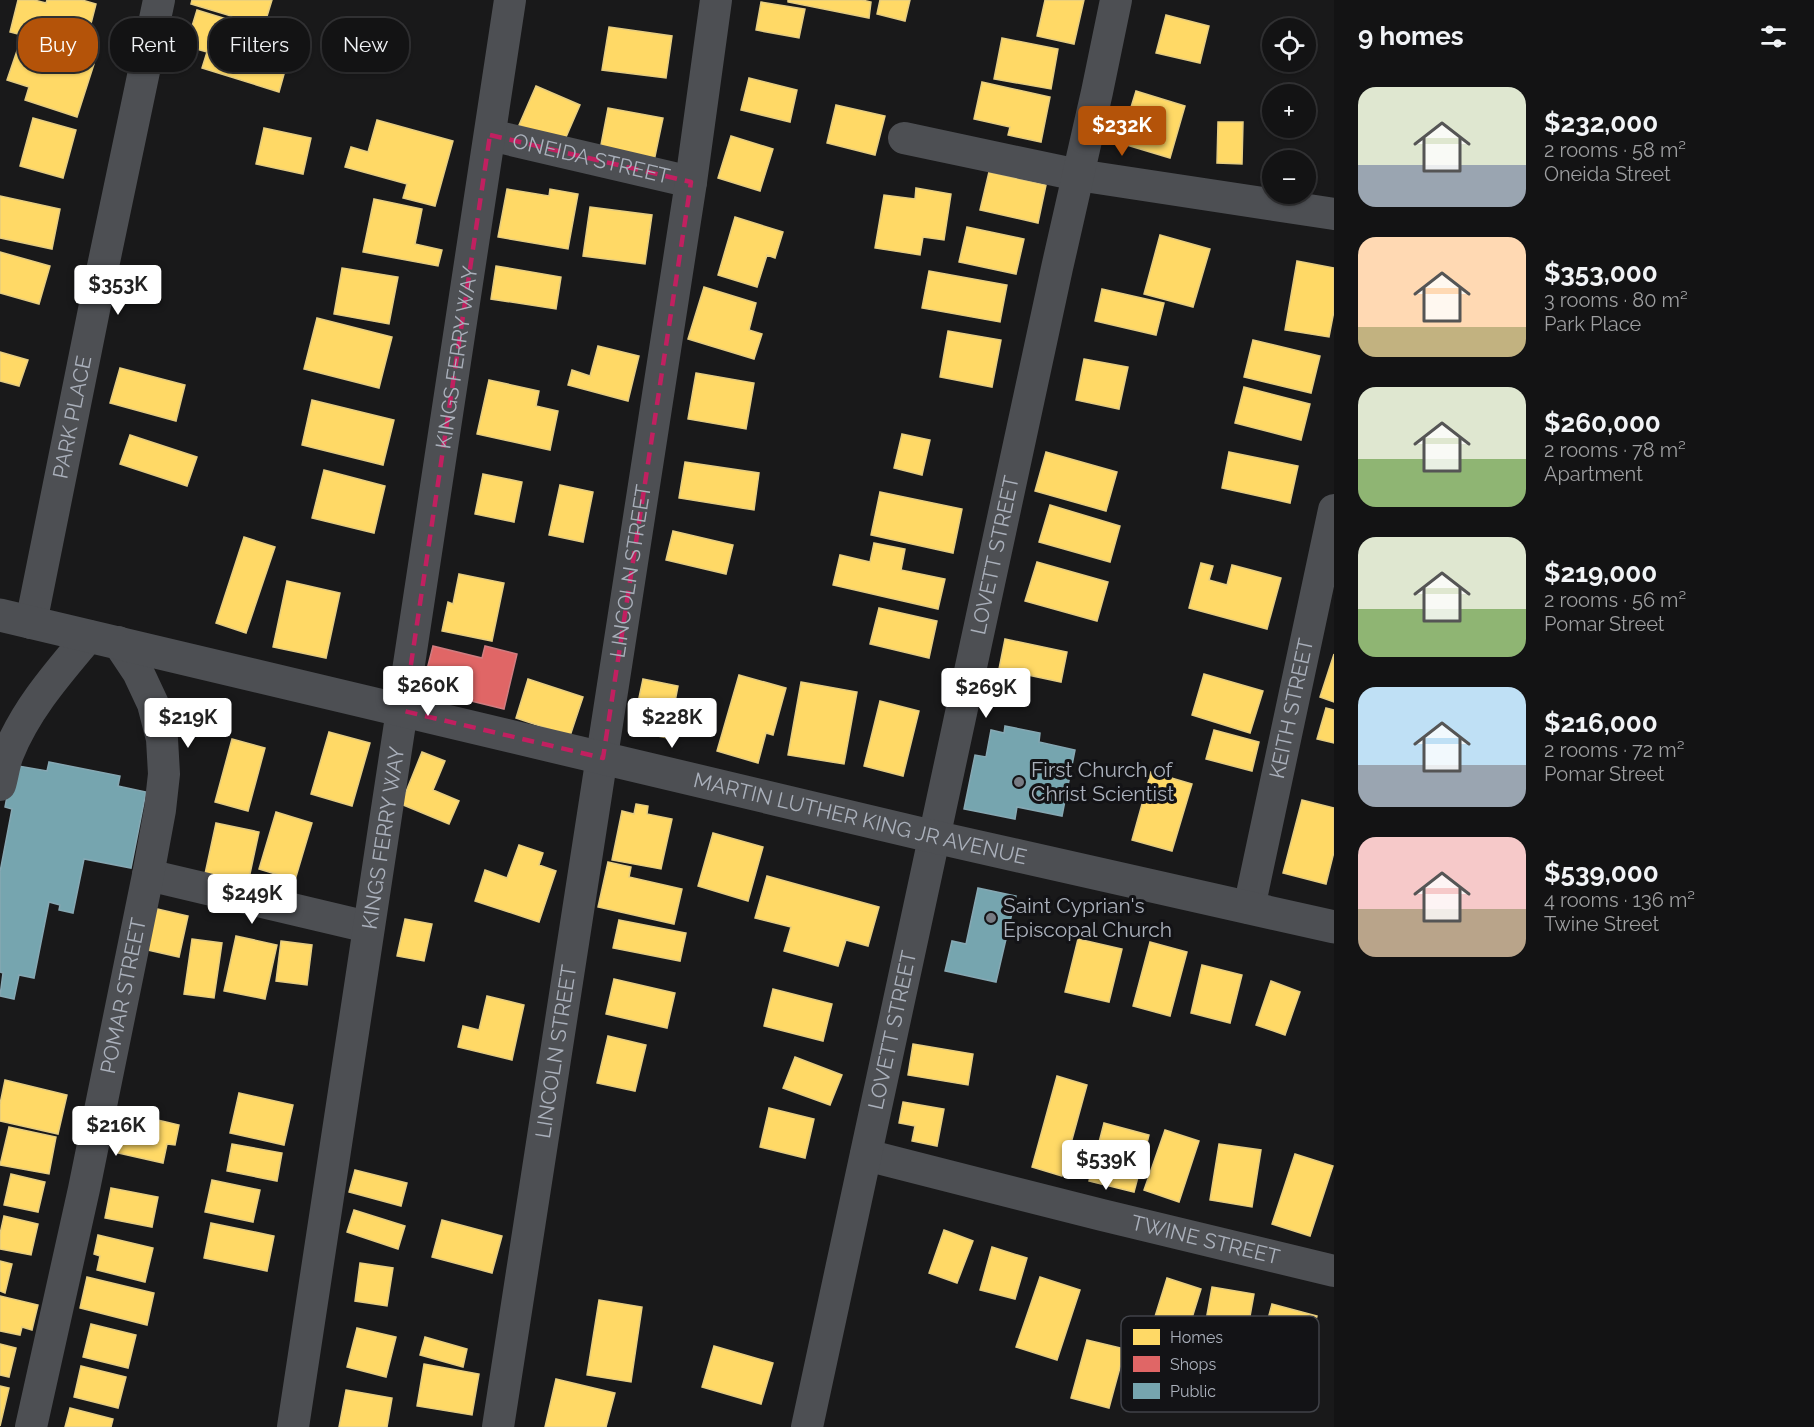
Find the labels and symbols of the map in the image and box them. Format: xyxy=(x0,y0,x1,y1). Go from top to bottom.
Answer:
pin: $232K xyxy=(1080,106,1164,157)
street label: ONEIDA STREET xyxy=(510,128,673,189)
street label: KINGS FERRY WAY xyxy=(430,264,483,451)
pin: $353K xyxy=(76,265,160,316)
street label: PARK PLACE xyxy=(47,353,96,481)
street label: LOVETT STREET xyxy=(965,473,1024,637)
street label: LINCOLN STREET xyxy=(604,482,656,660)
street label: KEITH STREET xyxy=(1264,636,1318,781)
pin: $260K xyxy=(386,666,470,717)
pin: $269K xyxy=(944,668,1028,719)
pin: $219K xyxy=(146,698,230,749)
pin: $228K xyxy=(630,698,714,749)
street label: KINGS FERRY WAY xyxy=(356,744,409,931)
place label: First Church of Christ Scientist xyxy=(1031,757,1174,806)
street label: MARTIN LUTHER KING JR AVENUE xyxy=(691,767,1029,869)
marker: First Church of Christ Scientist xyxy=(1012,775,1026,789)
pin: $249K xyxy=(210,874,294,925)
place label: Saint Cyprian's Episcopal Church xyxy=(1003,893,1172,942)
marker: Saint Cyprian's Episcopal Church xyxy=(984,911,998,925)
street label: POMAR STREET xyxy=(95,916,151,1076)
street label: LOVETT STREET xyxy=(863,948,921,1112)
street label: LINCOLN STREET xyxy=(530,963,582,1140)
pin: $216K xyxy=(74,1106,158,1157)
pin: $539K xyxy=(1064,1140,1148,1191)
street label: TWINE STREET xyxy=(1129,1210,1283,1270)
legend xyxy=(1121,1316,1319,1412)
text: Homes xyxy=(1170,1328,1223,1347)
text: Shops xyxy=(1170,1355,1216,1374)
text: Public xyxy=(1170,1382,1216,1401)

